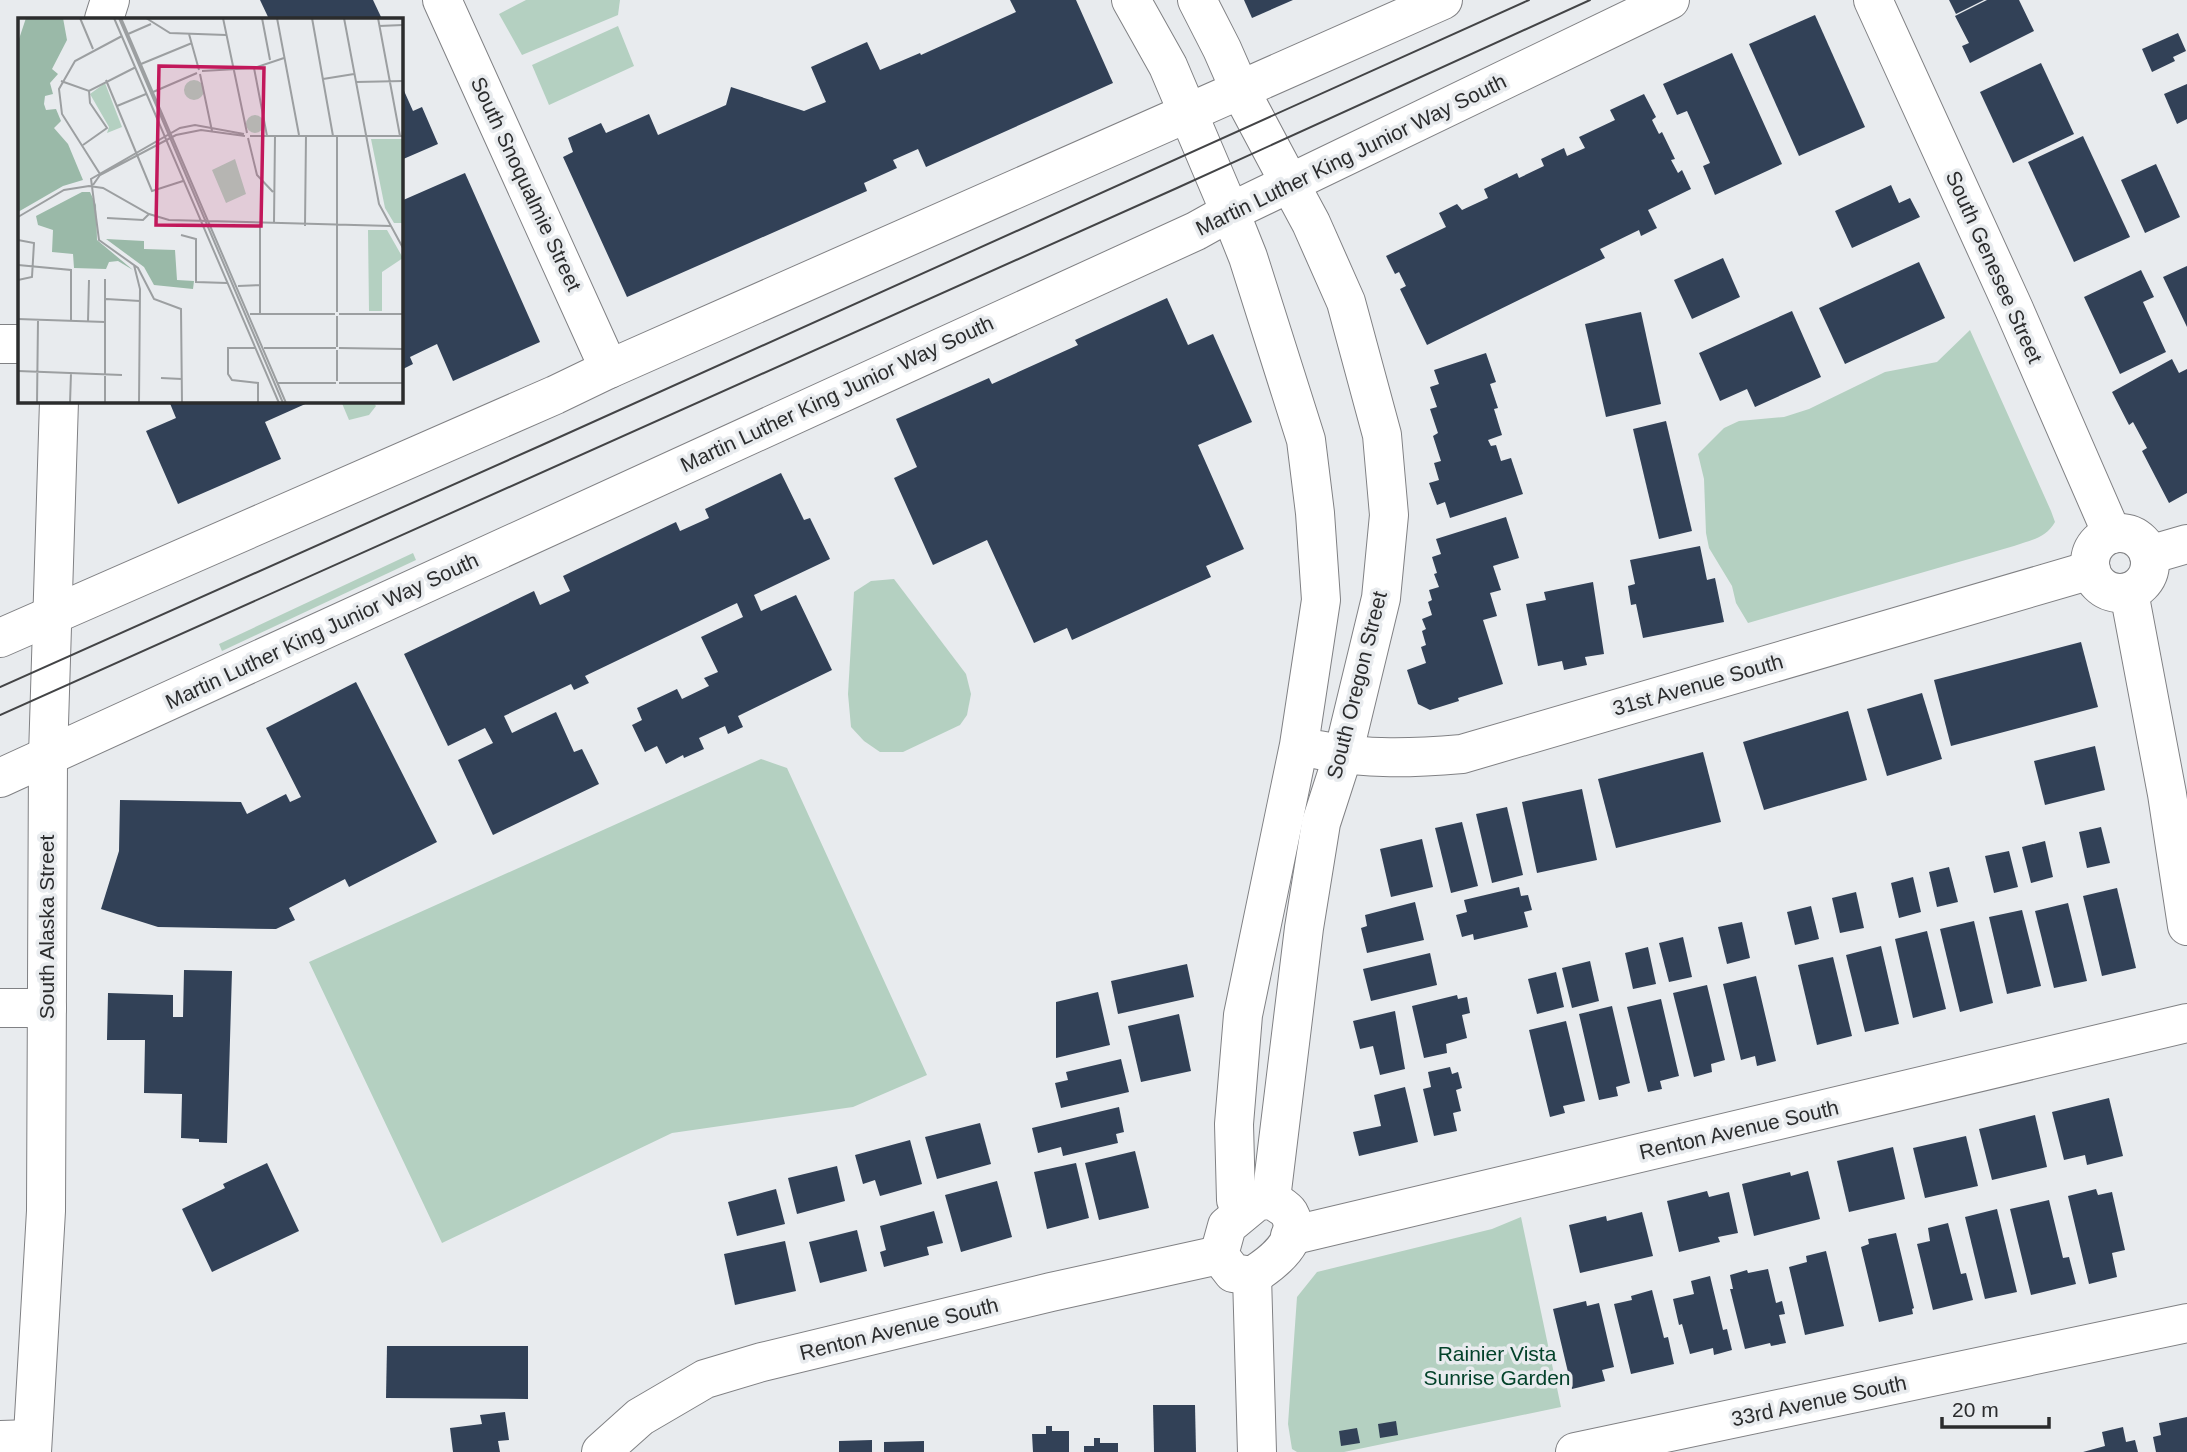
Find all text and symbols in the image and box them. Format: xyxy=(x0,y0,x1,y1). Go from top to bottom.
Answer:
inset map xyxy=(18,18,402,402)
street label: Martin Luther King Junior Way South xyxy=(1192,69,1510,240)
street label: South Snoqualmie Street xyxy=(467,73,586,295)
street label: South Genesee Street xyxy=(1942,167,2047,367)
street label: Martin Luther King Junior Way South xyxy=(677,311,997,476)
street label: Martin Luther King Junior Way South xyxy=(162,548,482,713)
street label: South Oregon Street xyxy=(1322,588,1391,781)
street label: 31st Avenue South xyxy=(1610,649,1786,720)
street label: South Alaska Street xyxy=(35,835,58,1019)
street label: Renton Avenue South xyxy=(1637,1095,1841,1164)
street label: Renton Avenue South xyxy=(797,1293,1001,1364)
park label: Rainier Vista Sunrise Garden xyxy=(1423,1342,1571,1389)
street label: 33rd Avenue South xyxy=(1729,1371,1908,1430)
scale bar xyxy=(1942,1386,2049,1430)
text: 20 m xyxy=(1952,1398,1999,1421)

